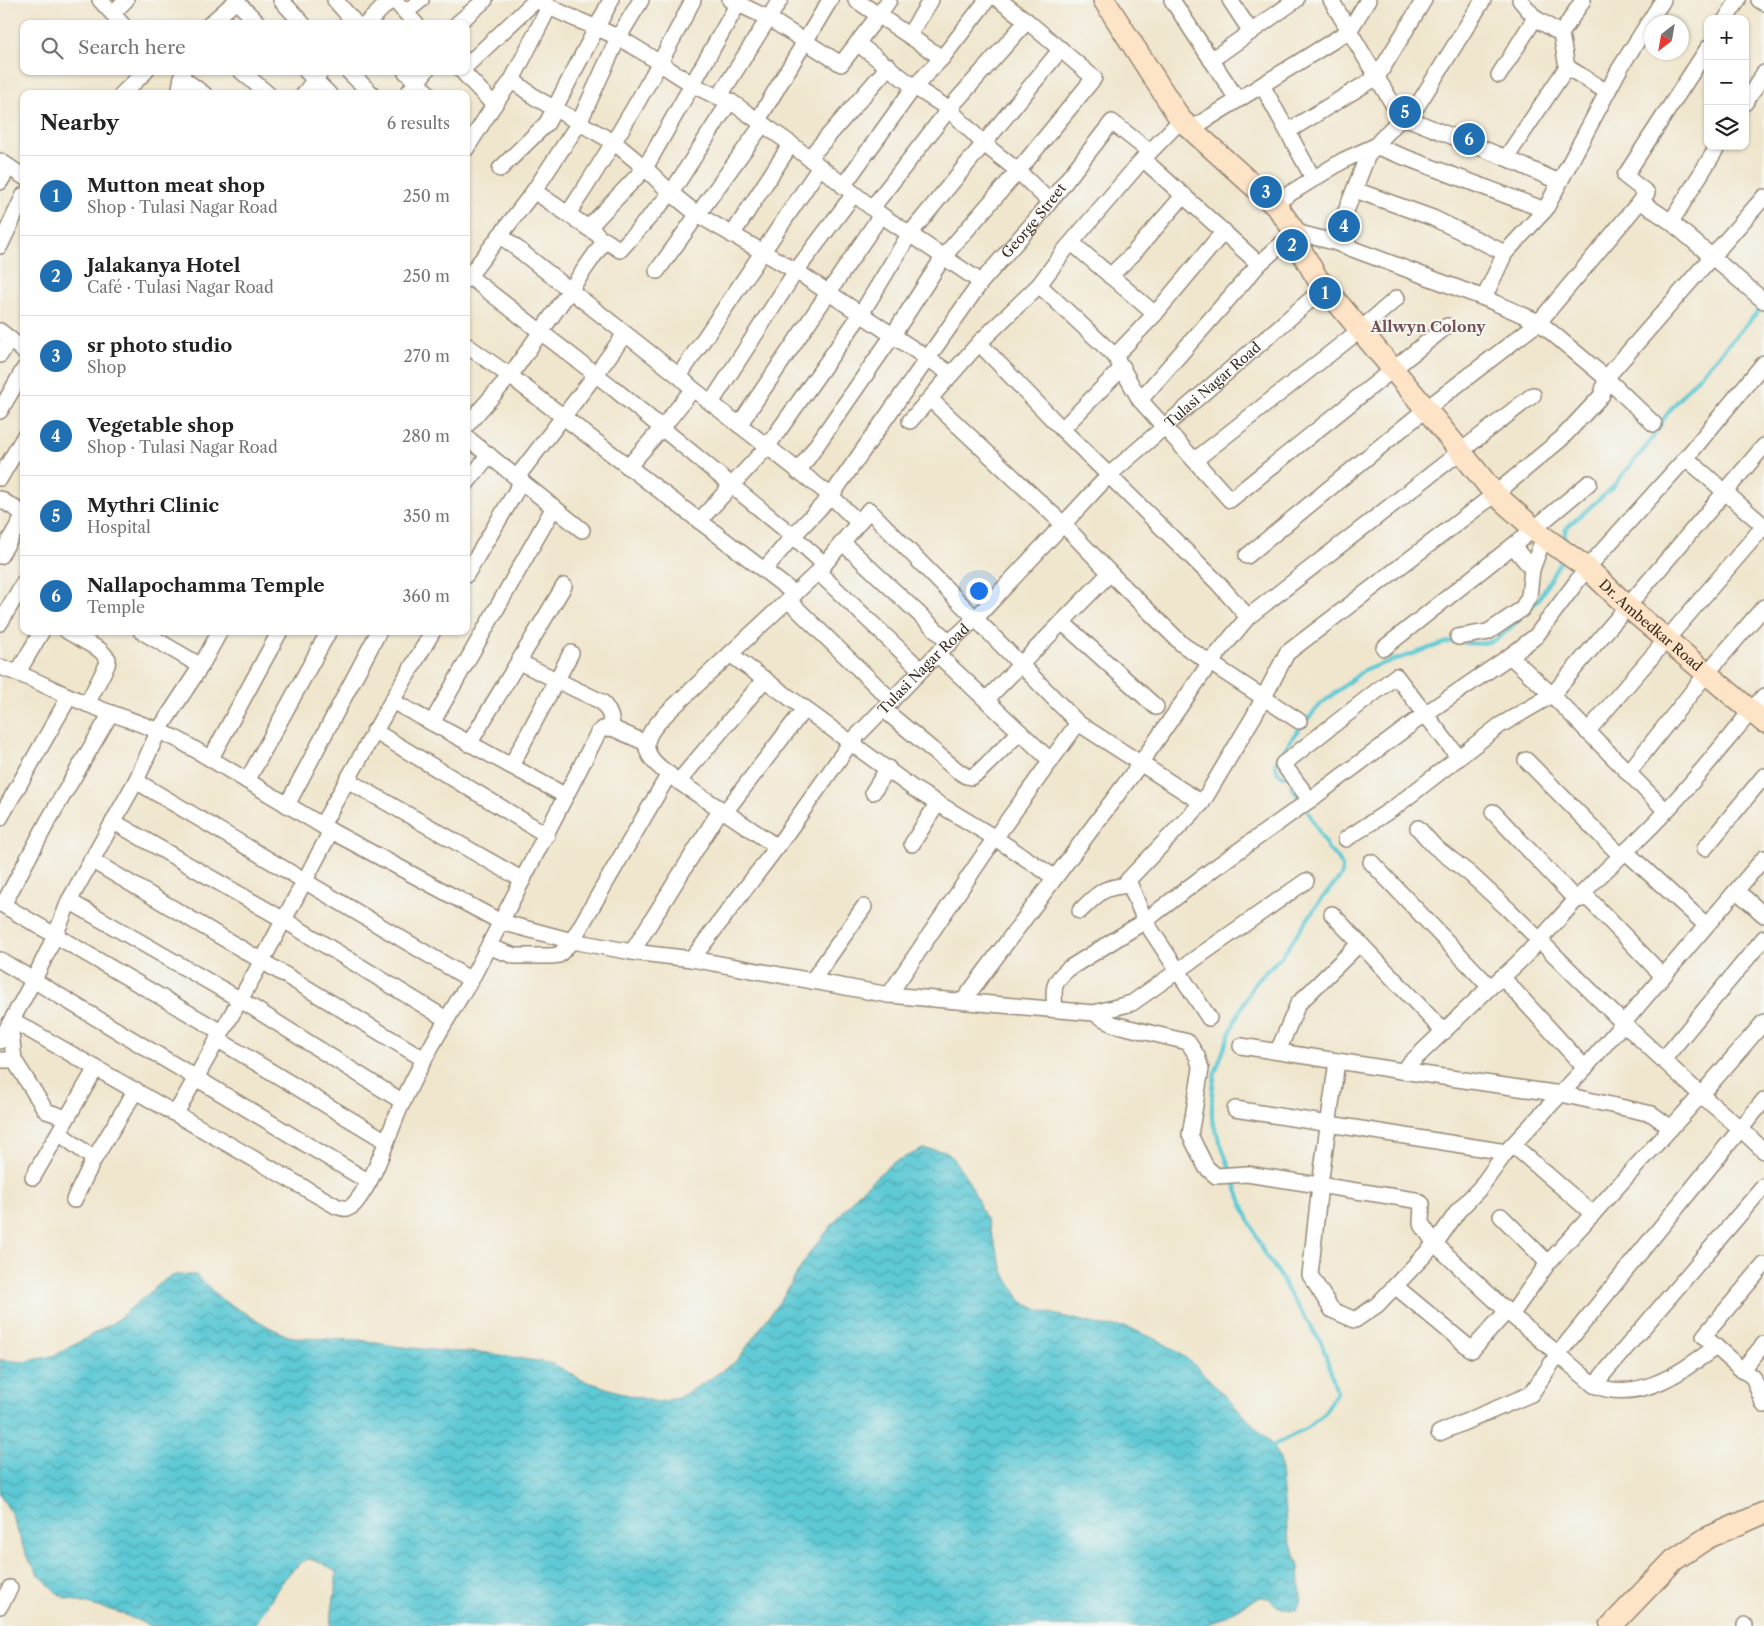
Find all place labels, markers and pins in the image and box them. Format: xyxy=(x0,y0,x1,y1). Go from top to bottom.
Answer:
pin: 5 xyxy=(1389,93,1421,131)
pin: 6 xyxy=(1453,120,1485,158)
pin: 3 xyxy=(1250,173,1282,211)
pin: 4 xyxy=(1328,207,1360,245)
pin: 2 xyxy=(1276,226,1308,264)
pin: 1 xyxy=(1309,274,1341,312)

